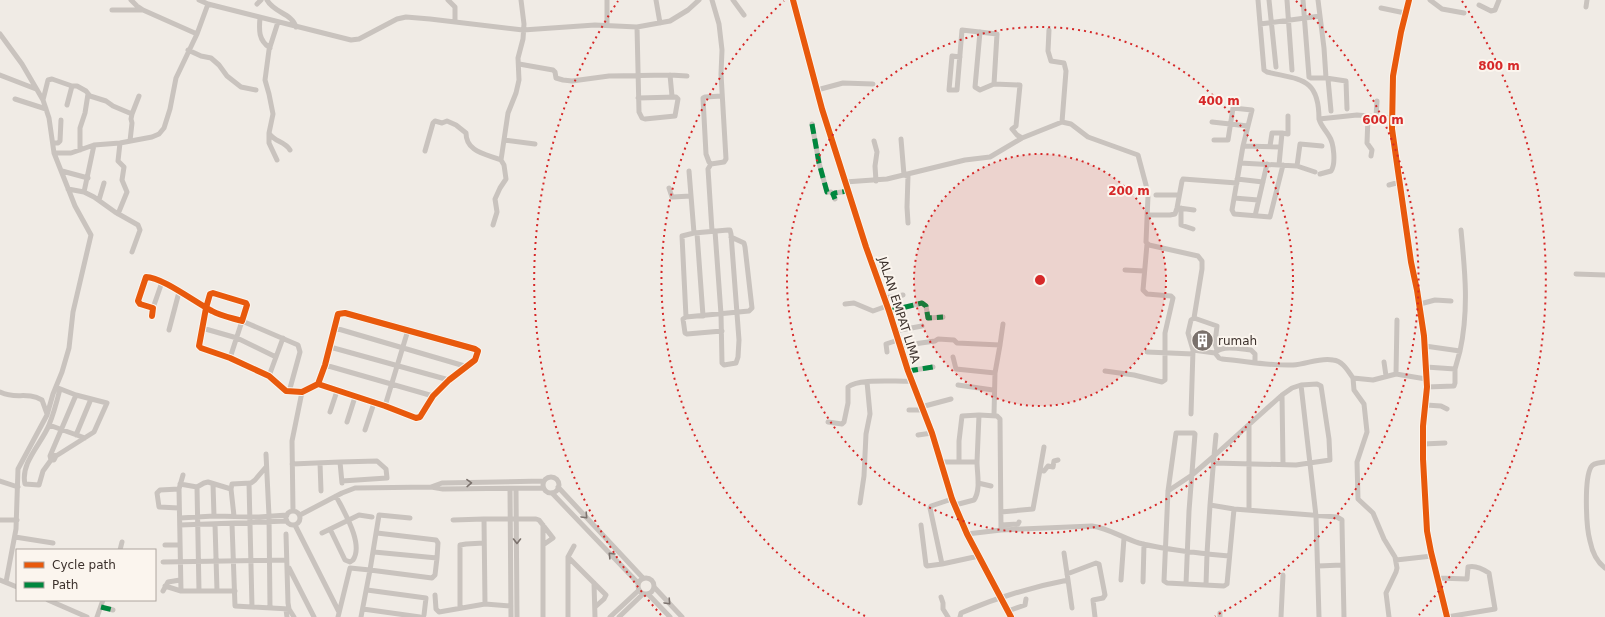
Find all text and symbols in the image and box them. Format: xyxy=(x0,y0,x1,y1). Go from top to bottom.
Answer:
text: 800 m xyxy=(1478,59,1520,73)
text: 400 m xyxy=(1198,94,1240,108)
text: 600 m xyxy=(1362,113,1404,127)
text: 200 m xyxy=(1108,184,1150,198)
street label: JALAN EMPAT LIMA xyxy=(875,254,923,366)
centre of rings xyxy=(1033,273,1047,287)
building icon: rumah xyxy=(1189,328,1215,354)
place label: rumah xyxy=(1218,334,1257,348)
one-way arrow xyxy=(466,479,472,487)
one-way arrow xyxy=(580,511,588,519)
one-way arrow xyxy=(513,538,521,544)
legend xyxy=(16,549,156,601)
one-way arrow xyxy=(608,552,616,560)
text: Cycle path xyxy=(52,558,116,572)
text: Path xyxy=(52,578,78,592)
one-way arrow xyxy=(663,597,671,605)

